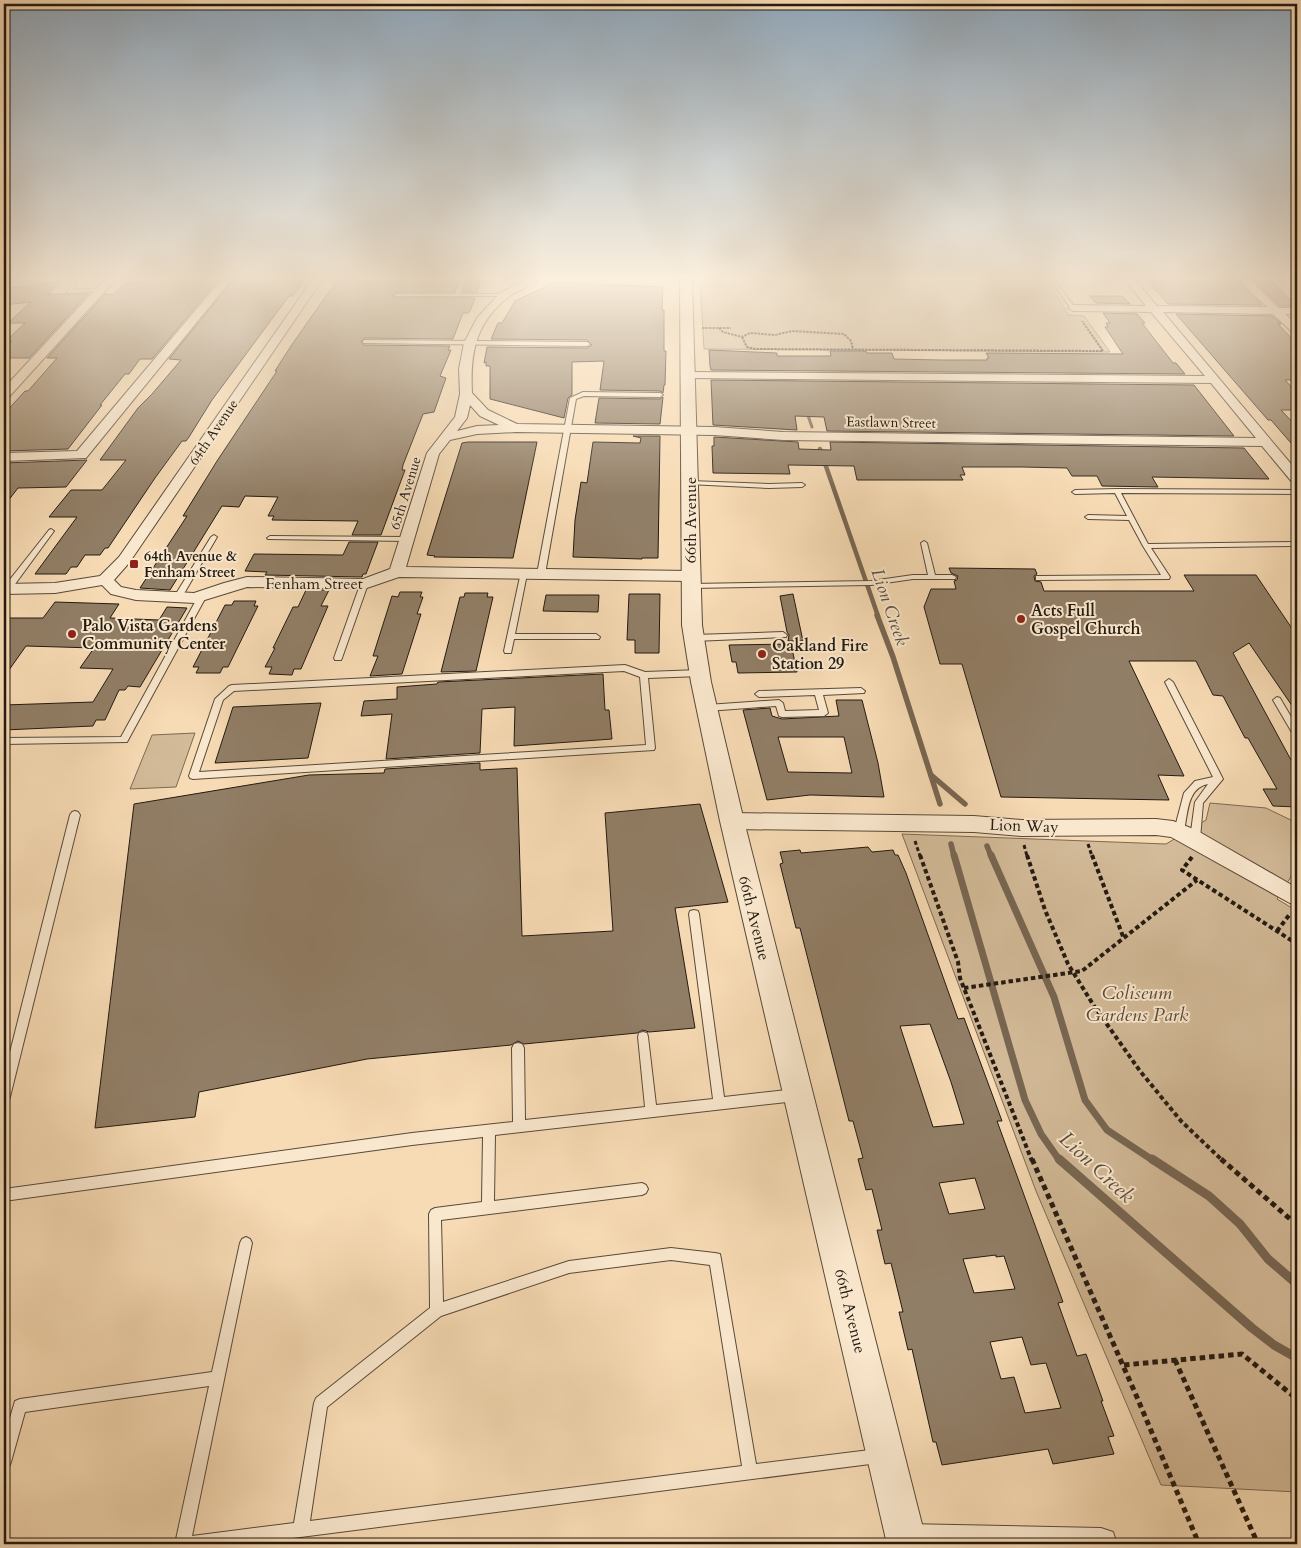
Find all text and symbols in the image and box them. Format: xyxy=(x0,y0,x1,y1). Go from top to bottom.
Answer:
street label: 64th Avenue xyxy=(184,396,242,469)
street label: Eastlawn Street xyxy=(846,412,937,433)
street label: 65th Avenue xyxy=(385,454,426,532)
street label: 66th Avenue xyxy=(680,477,702,563)
place label: 64th Avenue & Fenham Street xyxy=(144,547,237,582)
marker: 64th Avenue & Fenham Street xyxy=(128,558,140,570)
water label: Lion Creek xyxy=(865,565,914,649)
street label: Fenham Street xyxy=(265,573,363,595)
place label: Acts Full Gospel Church xyxy=(1031,600,1140,640)
marker: Acts Full Gospel Church xyxy=(1015,613,1027,625)
place label: Palo Vista Gardens Community Center xyxy=(82,615,226,655)
marker: Palo Vista Gardens Community Center xyxy=(66,628,78,640)
place label: Oakland Fire Station 29 xyxy=(772,635,869,675)
marker: Oakland Fire Station 29 xyxy=(756,648,768,660)
street label: Lion Way xyxy=(989,814,1059,838)
street label: 66th Avenue xyxy=(733,874,775,963)
park label: Coliseum Gardens Park xyxy=(1086,980,1189,1028)
water label: Lion Creek xyxy=(1053,1125,1141,1210)
street label: 66th Avenue xyxy=(829,1267,871,1356)

